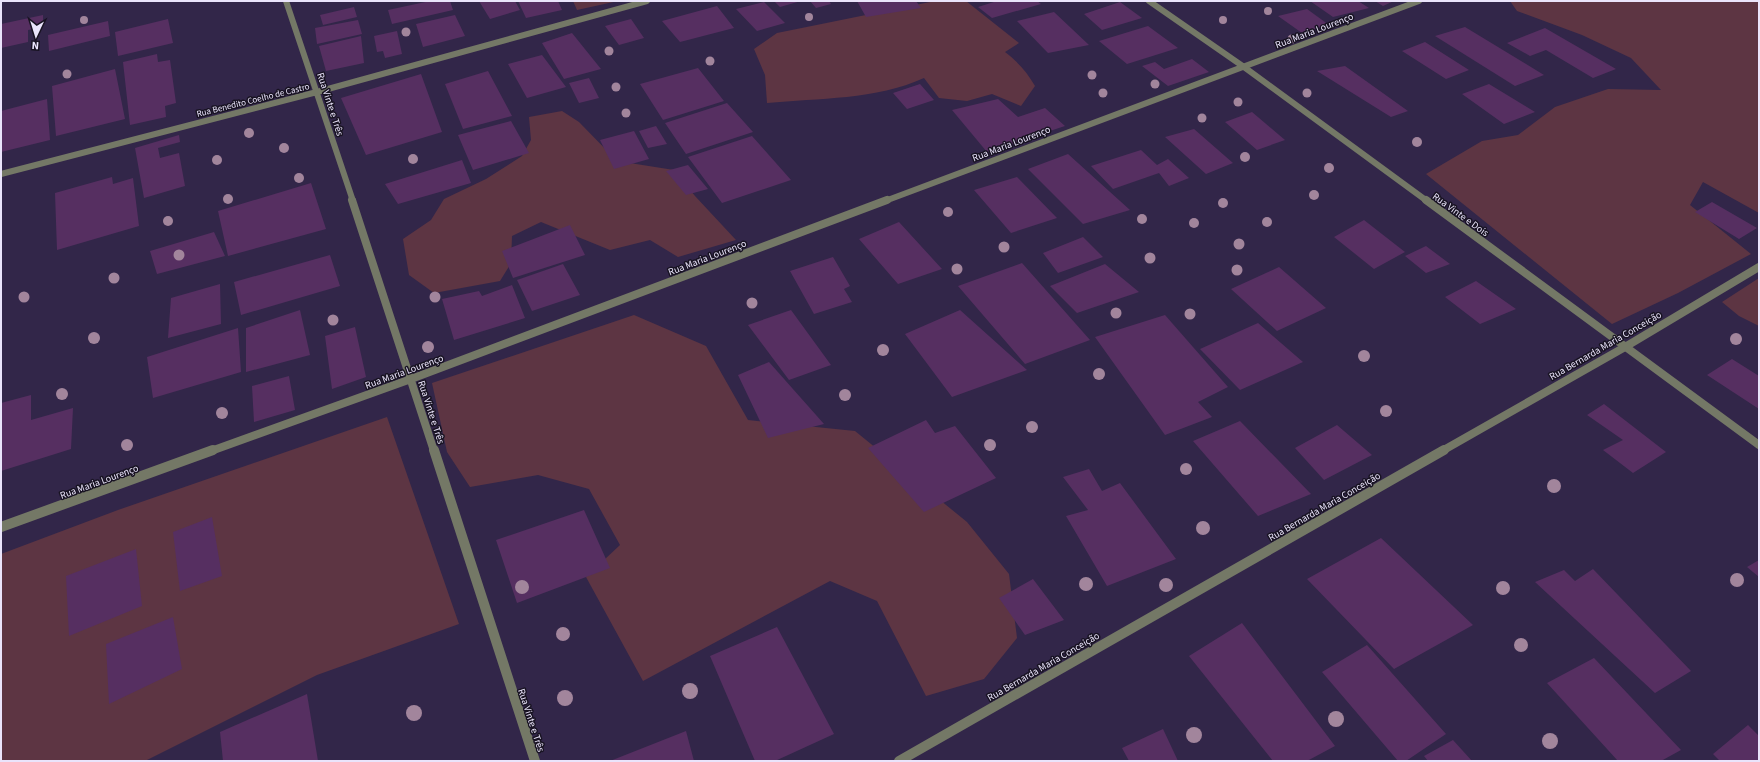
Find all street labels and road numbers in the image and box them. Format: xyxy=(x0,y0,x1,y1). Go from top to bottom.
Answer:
street label: Rua Maria Lourenço xyxy=(1273,10,1355,52)
street label: Rua Vinte e Três xyxy=(313,71,347,138)
street label: Rua Benedito Coelho de Castro xyxy=(195,80,311,121)
street label: Rua Maria Lourenço xyxy=(970,123,1052,165)
street label: Rua Vinte e Dois xyxy=(1429,190,1491,240)
street label: Rua Maria Lourenço xyxy=(666,237,748,279)
street label: Rua Bernarda Maria Conceição xyxy=(1547,308,1664,384)
street label: Rua Maria Lourenço xyxy=(363,351,446,393)
street label: Rua Vinte e Três xyxy=(414,379,448,446)
street label: Rua Maria Lourenço xyxy=(58,461,141,503)
street label: Rua Bernarda Maria Conceição xyxy=(1266,469,1383,545)
street label: Rua Bernarda Maria Conceição xyxy=(985,629,1102,705)
street label: Rua Vinte e Três xyxy=(514,687,548,754)

